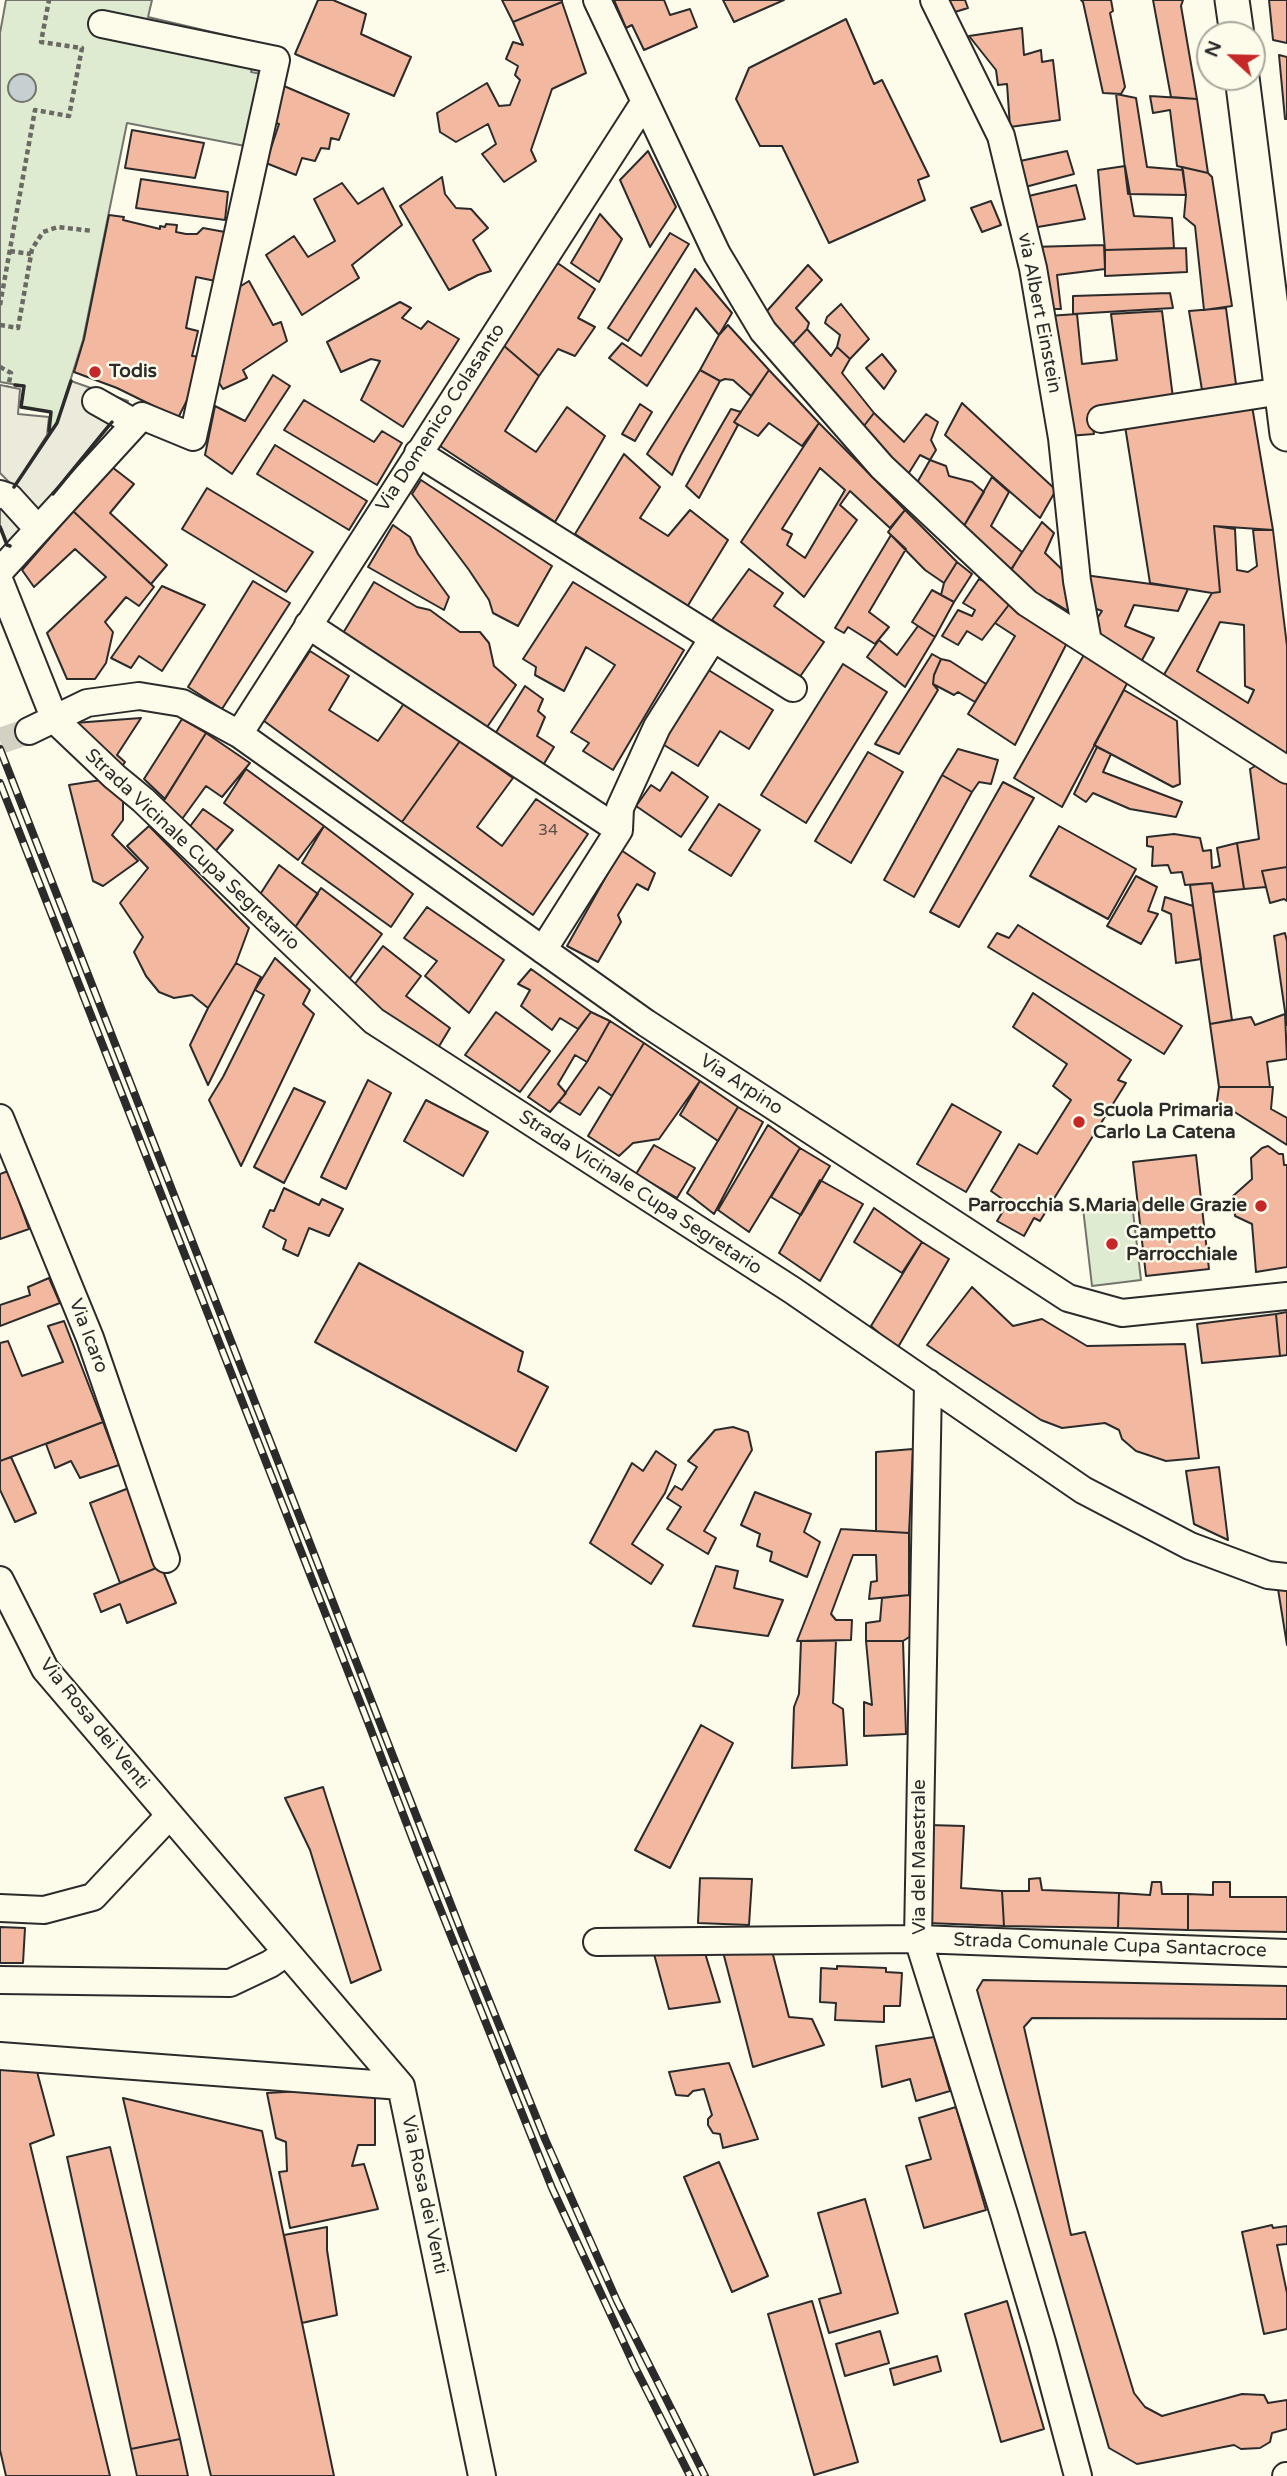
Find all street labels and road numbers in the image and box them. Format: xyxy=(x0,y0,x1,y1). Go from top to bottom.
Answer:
street label: via Albert Einstein xyxy=(1012,231,1066,395)
street label: Via Domenico Colasanto xyxy=(372,320,510,516)
street label: Strada Vicinale Cupa Segretario xyxy=(80,744,304,956)
street label: Via Arpino xyxy=(695,1050,787,1120)
street label: Strada Vicinale Cupa Segretario xyxy=(514,1106,766,1280)
street label: Via Icaro xyxy=(63,1296,113,1376)
street label: Via Rosa dei Venti xyxy=(34,1654,154,1794)
street label: Via del Maestrale xyxy=(909,1779,931,1935)
street label: Strada Comunale Cupa Santacroce xyxy=(953,1929,1267,1963)
street label: Via Rosa dei Venti xyxy=(396,2113,452,2277)

